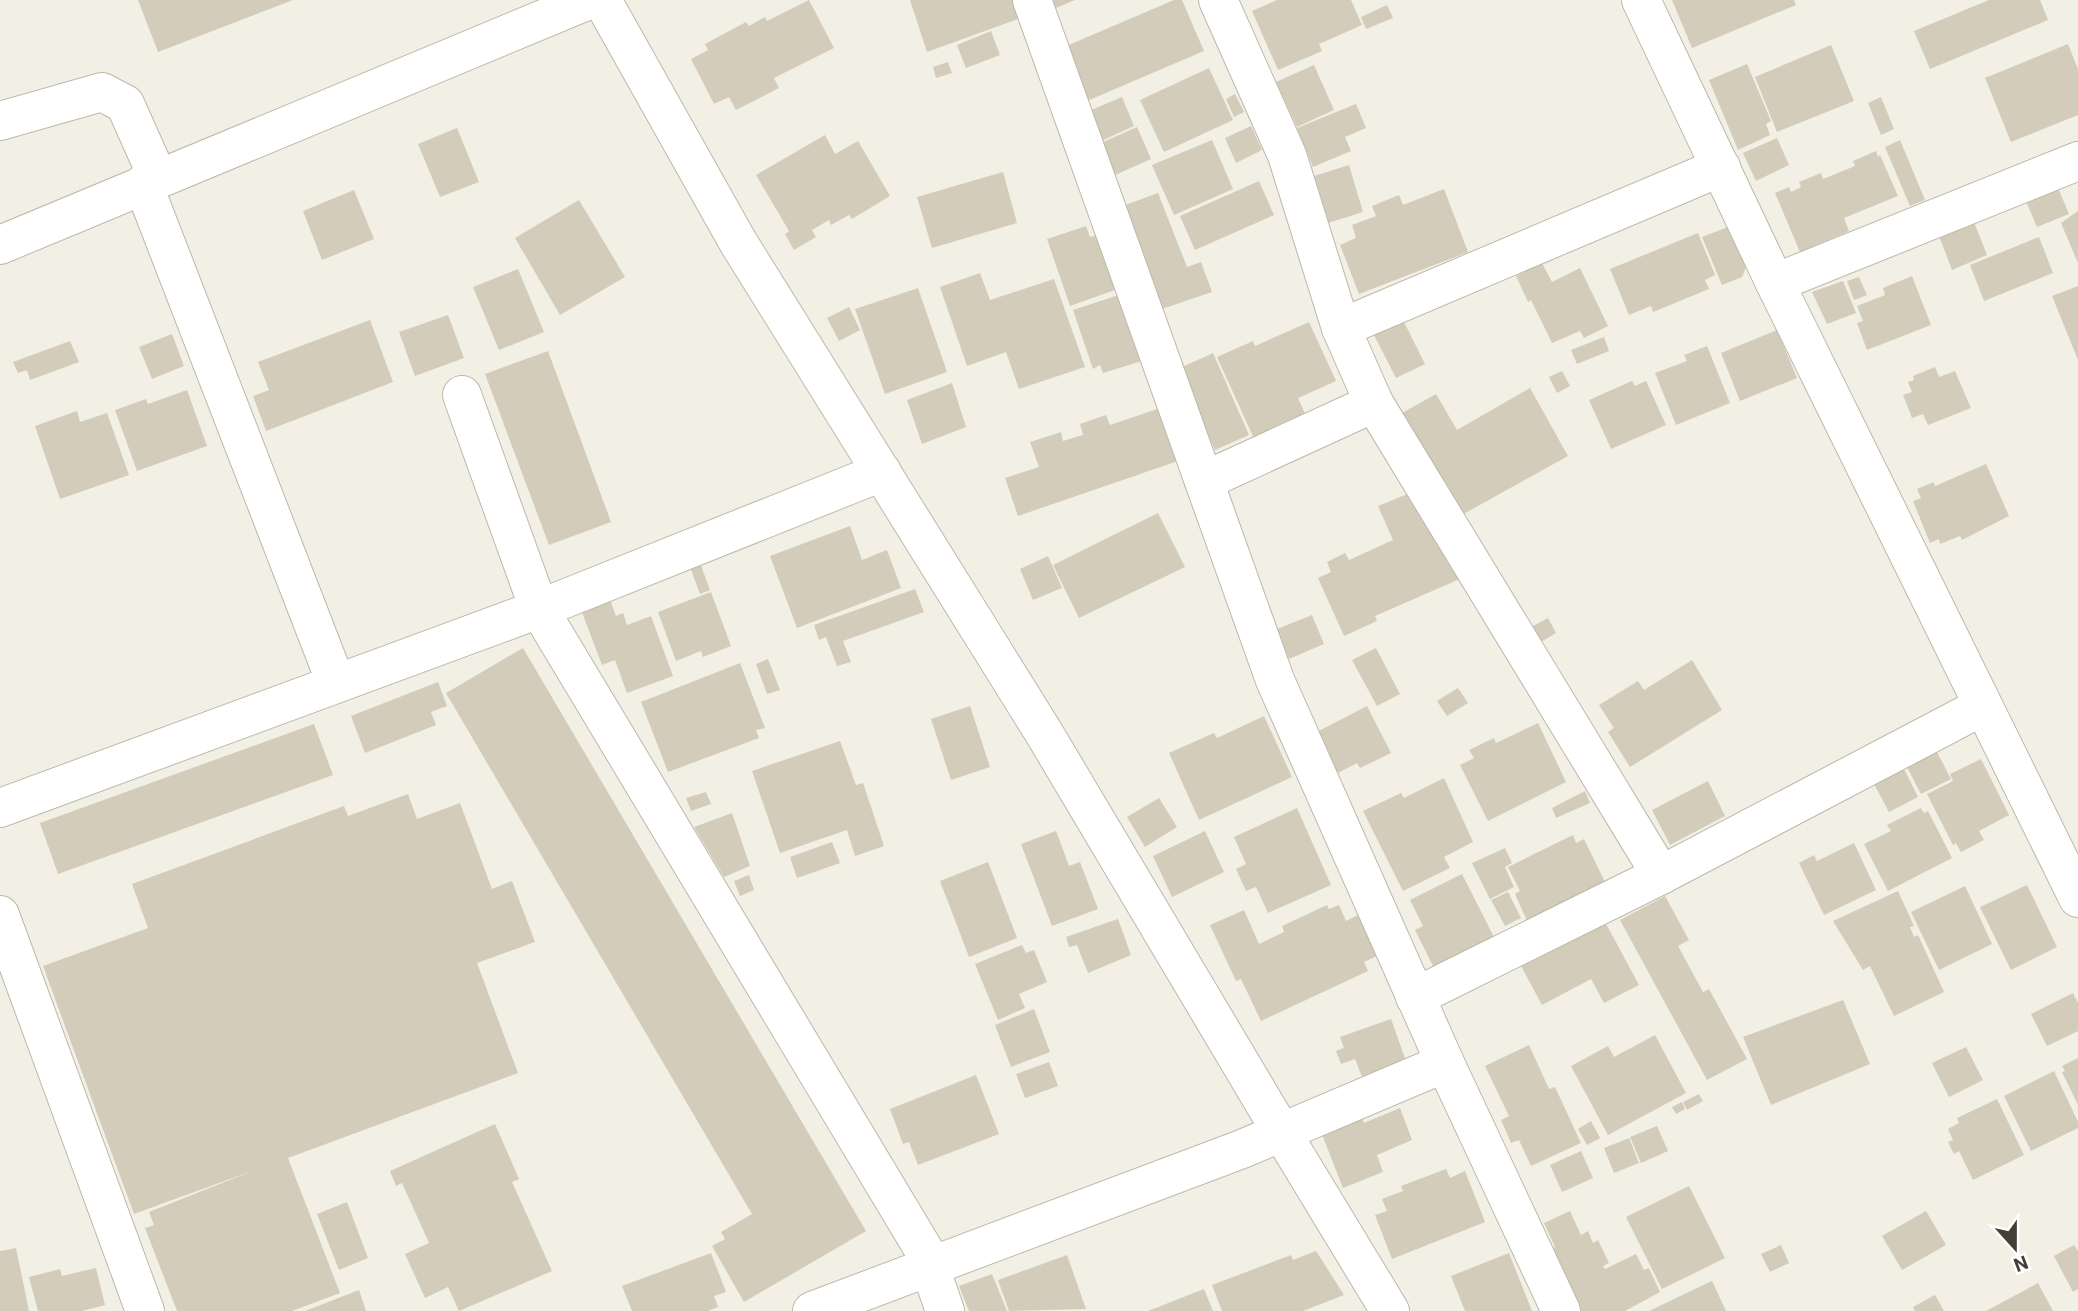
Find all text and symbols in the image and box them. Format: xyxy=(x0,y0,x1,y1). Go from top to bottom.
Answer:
north arrow xyxy=(1980,1213,2050,1283)
text: N xyxy=(2011,1250,2031,1277)

